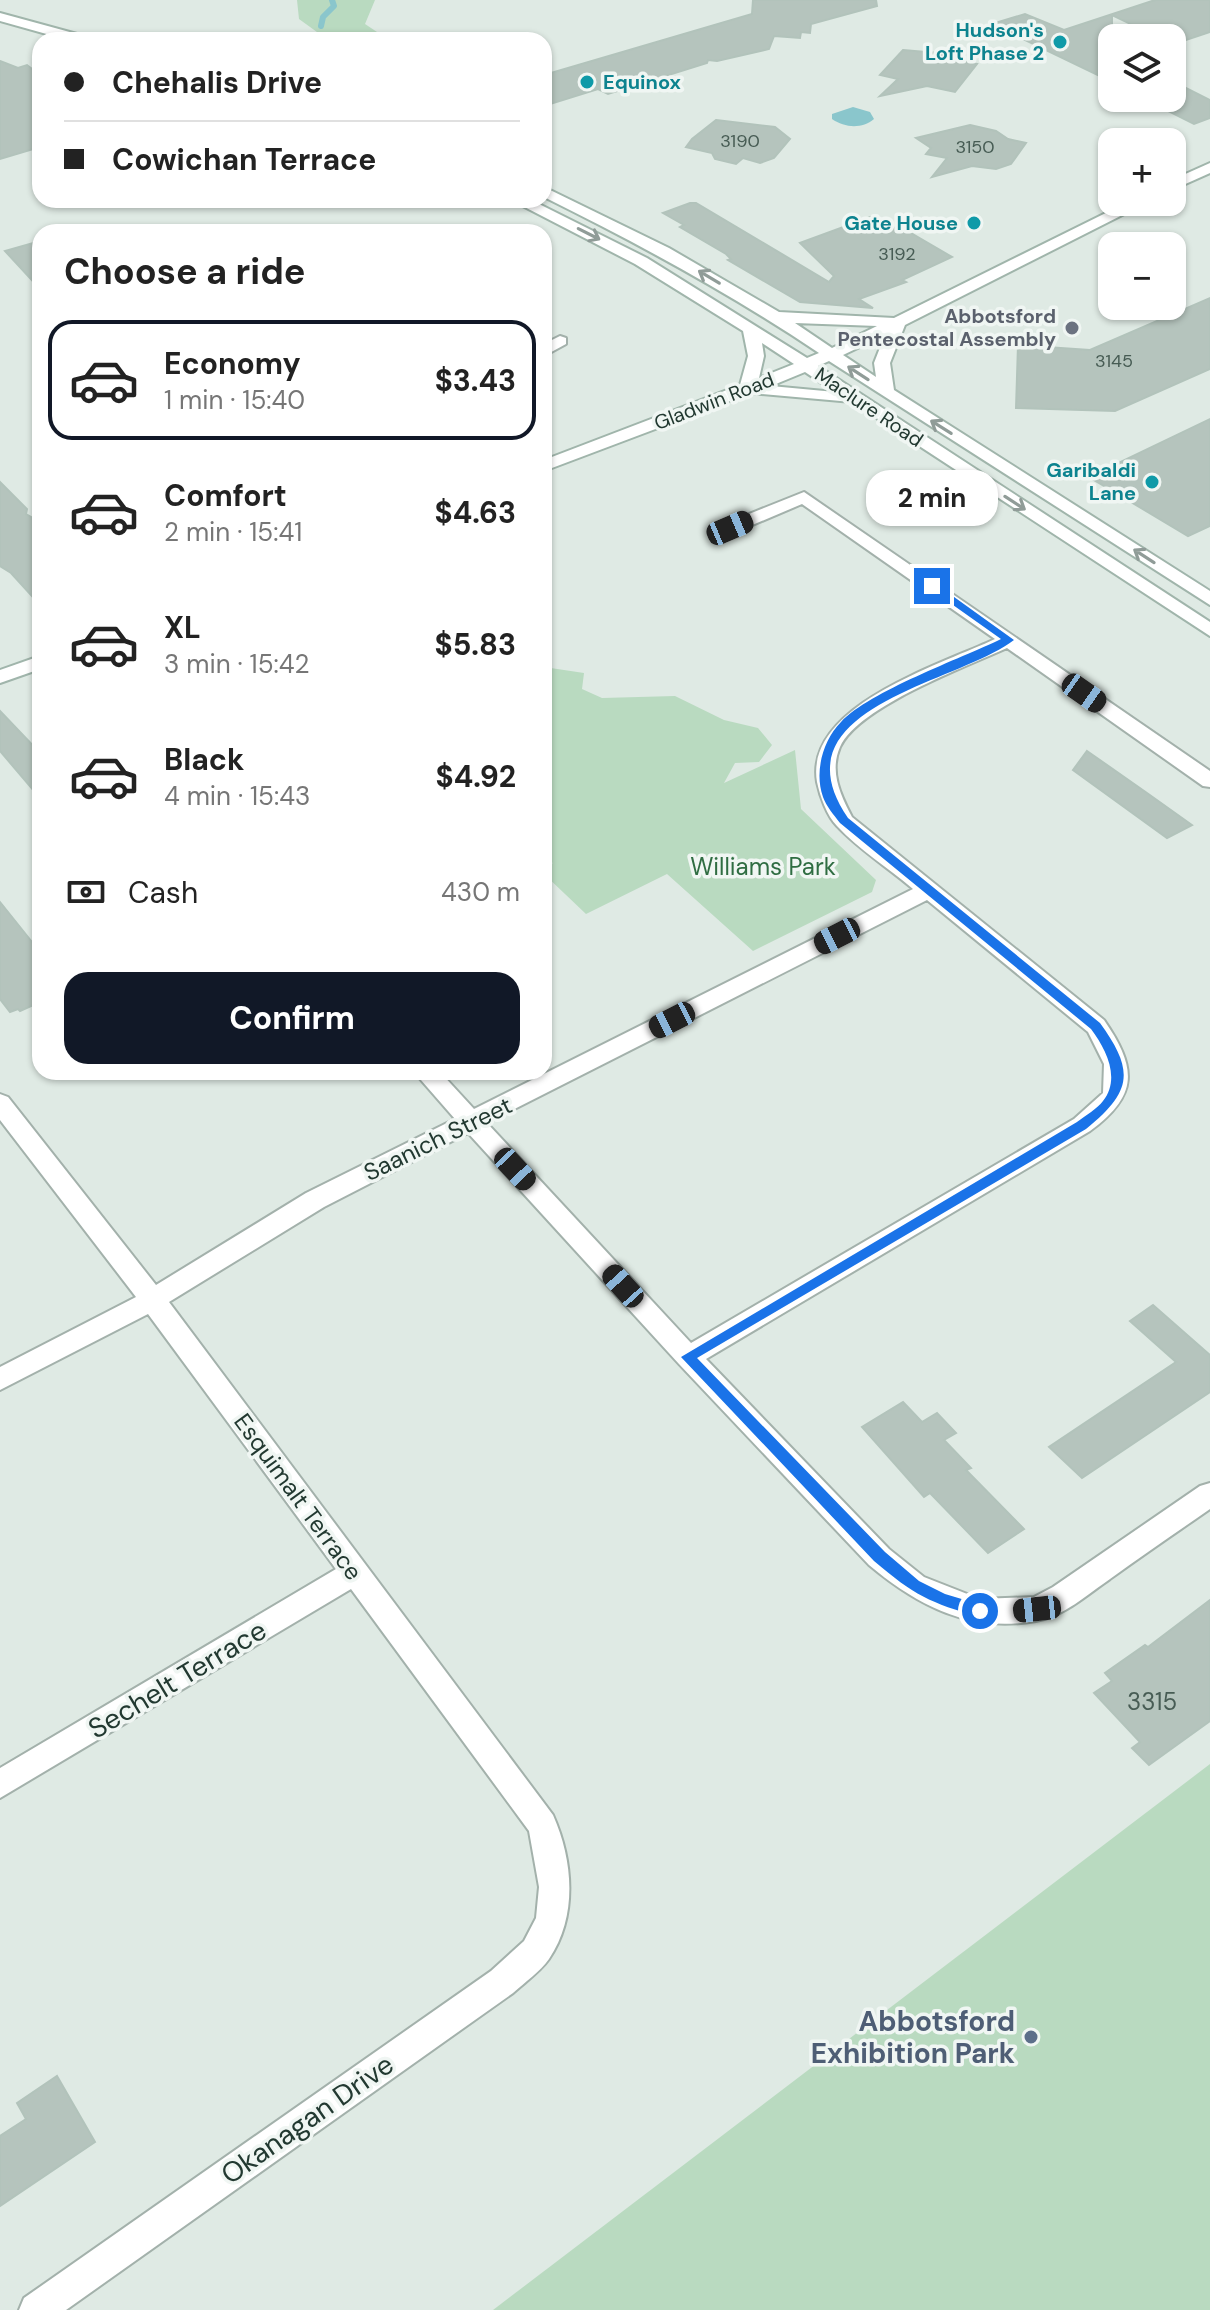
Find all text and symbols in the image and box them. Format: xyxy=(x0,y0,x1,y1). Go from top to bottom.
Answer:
place label: Hudson's Loft Phase 2 xyxy=(925,17,1044,66)
map controls xyxy=(1098,24,1186,320)
button: layers xyxy=(1098,24,1186,112)
marker: Hudson's Loft Phase 2 xyxy=(1051,33,1069,51)
text: Chehalis Drive xyxy=(112,63,322,102)
place label: Equinox xyxy=(603,69,682,95)
marker: Equinox xyxy=(578,73,596,91)
button: + xyxy=(1098,128,1186,216)
house number: 3190 xyxy=(720,129,760,153)
house number: 3150 xyxy=(955,135,995,159)
text: Cowichan Terrace xyxy=(112,140,376,179)
place label: Gate House xyxy=(844,210,958,236)
marker: Gate House xyxy=(965,214,983,232)
one-way arrow xyxy=(576,227,600,243)
button: − xyxy=(1098,232,1186,320)
house number: 3192 xyxy=(878,242,916,266)
text: Choose a ride xyxy=(64,248,305,295)
one-way arrow xyxy=(697,269,721,284)
place label: Abbotsford Pentecostal Assembly xyxy=(837,303,1056,352)
marker: Abbotsford Pentecostal Assembly xyxy=(1063,319,1081,337)
icon: car xyxy=(68,344,140,416)
text: Economy xyxy=(164,344,301,383)
house number: 3145 xyxy=(1095,349,1133,373)
text: $3.43 xyxy=(435,361,516,400)
street label: Maclure Road xyxy=(810,361,928,453)
one-way arrow xyxy=(847,365,869,381)
street label: Gladwin Road xyxy=(650,366,778,436)
text: 1 min · 15:40 xyxy=(164,383,305,417)
one-way arrow xyxy=(930,418,953,434)
place label: Garibaldi Lane xyxy=(1046,457,1136,506)
callout: 2 min xyxy=(866,470,998,526)
marker: Garibaldi Lane xyxy=(1143,473,1161,491)
icon: car xyxy=(68,476,140,548)
text: Comfort xyxy=(164,476,287,515)
text: 2 min xyxy=(898,481,966,515)
text: $4.63 xyxy=(435,493,516,532)
one-way arrow xyxy=(1003,495,1026,511)
car xyxy=(703,508,757,548)
text: 2 min · 15:41 xyxy=(164,515,302,549)
one-way arrow xyxy=(1134,548,1156,565)
route end xyxy=(914,568,950,604)
icon: car xyxy=(68,608,140,680)
text: XL xyxy=(164,608,201,647)
text: $5.83 xyxy=(435,625,516,664)
text: 3 min · 15:42 xyxy=(164,647,310,681)
car xyxy=(1057,669,1111,717)
icon: car xyxy=(68,740,140,812)
text: Black xyxy=(164,740,244,779)
text: $4.92 xyxy=(436,757,516,796)
text: 4 min · 15:43 xyxy=(164,779,310,813)
park label: Williams Park xyxy=(690,851,836,882)
icon: cash xyxy=(64,870,108,914)
text: Cash xyxy=(128,873,198,912)
text: 430 m xyxy=(441,875,520,909)
car xyxy=(810,914,864,958)
button: Confirm xyxy=(64,972,520,1064)
car xyxy=(645,998,699,1042)
street label: Saanich Street xyxy=(358,1089,517,1188)
car xyxy=(490,1143,540,1195)
car xyxy=(598,1260,648,1312)
street label: Esquimalt Terrace xyxy=(227,1407,369,1586)
route start xyxy=(962,1593,998,1629)
car xyxy=(1012,1595,1062,1623)
street label: Sechelt Terrace xyxy=(81,1612,273,1747)
house number: 3315 xyxy=(1127,1686,1177,1717)
place label: Abbotsford Exhibition Park xyxy=(811,2003,1015,2072)
marker: Abbotsford Exhibition Park xyxy=(1022,2028,1040,2046)
street label: Okanagan Drive xyxy=(214,2046,401,2193)

